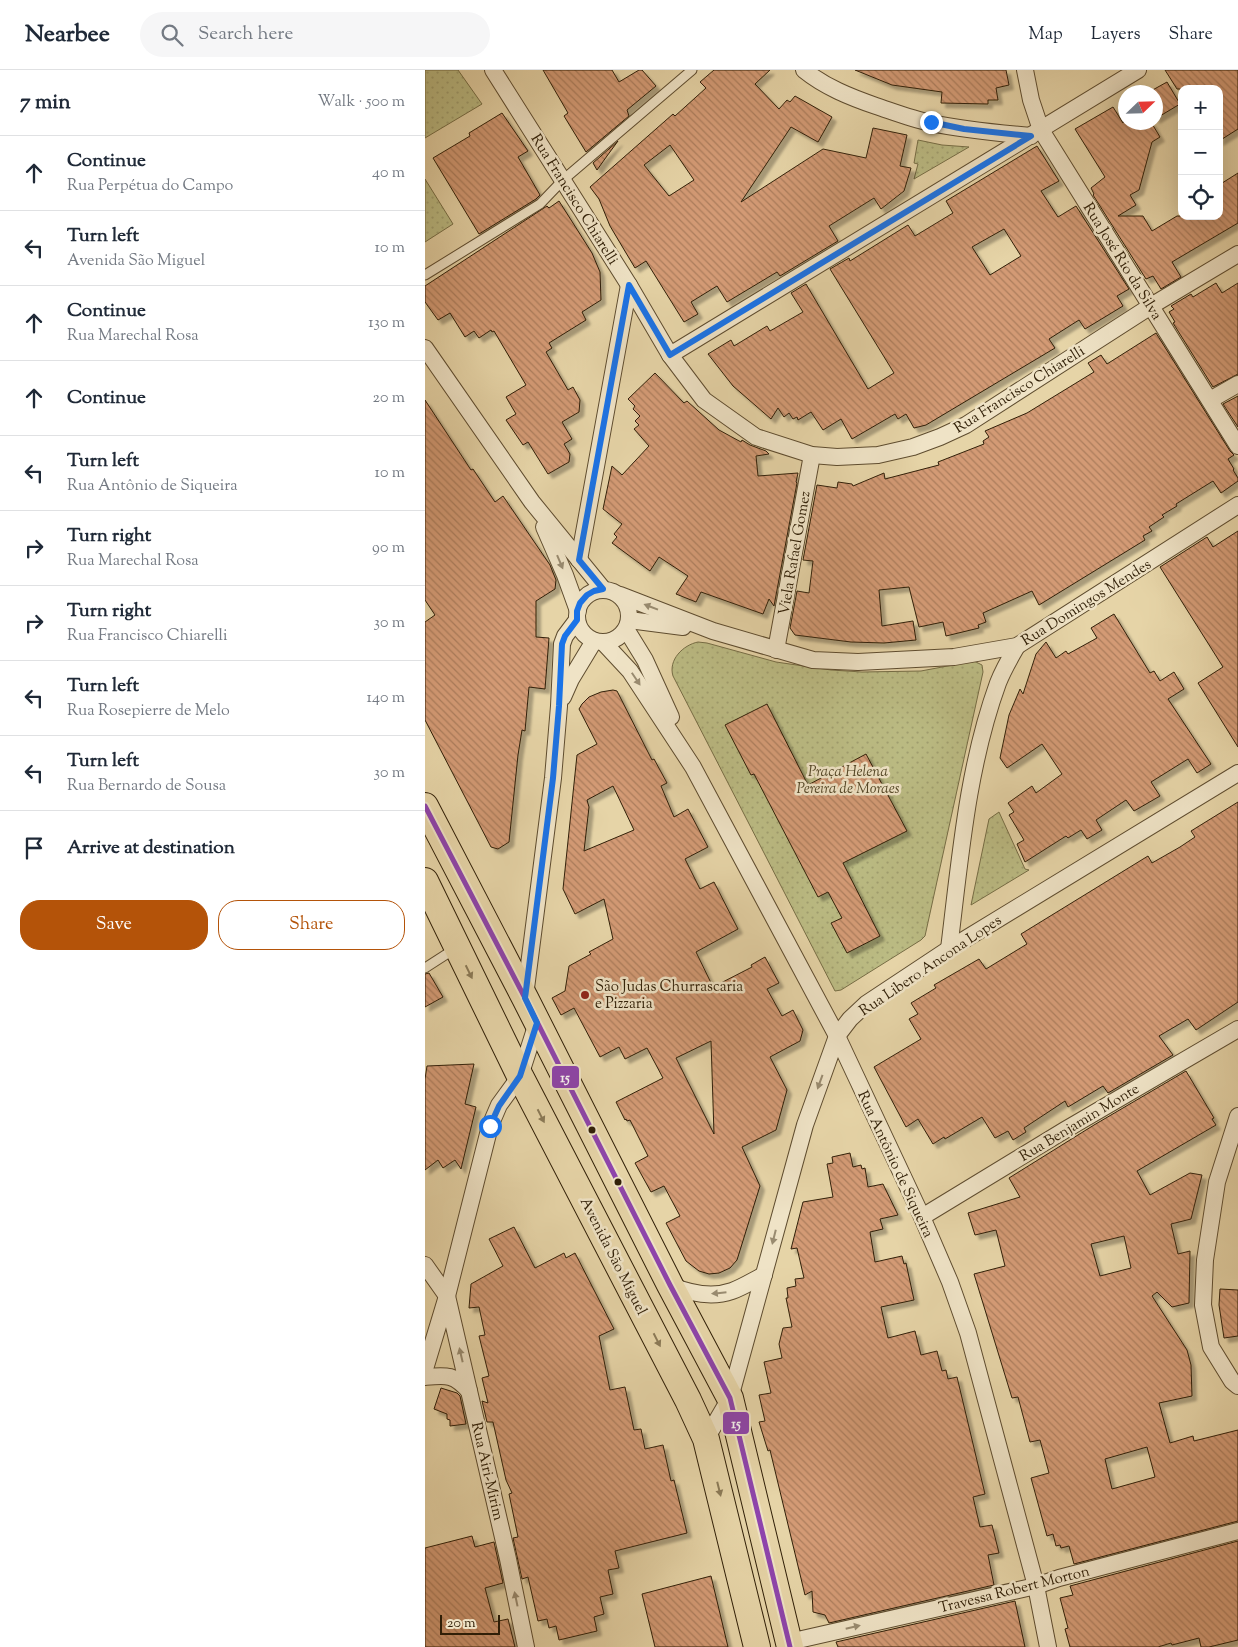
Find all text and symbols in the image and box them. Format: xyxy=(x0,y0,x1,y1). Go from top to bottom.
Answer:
search box xyxy=(140,12,490,57)
text: Nearbee xyxy=(25,18,110,52)
icon: search xyxy=(158,21,186,49)
text: Search here xyxy=(198,21,293,48)
text: Map xyxy=(1028,22,1063,48)
text: Layers xyxy=(1091,22,1141,48)
text: Share xyxy=(1169,22,1213,48)
north arrow xyxy=(1118,85,1163,130)
map controls xyxy=(1178,85,1223,220)
button: + xyxy=(1178,85,1223,130)
text: 7 min xyxy=(20,88,71,118)
text: Walk · 500 m xyxy=(318,91,405,114)
route end xyxy=(920,111,943,134)
street label: Rua Francisco Chiarelli xyxy=(525,130,623,269)
button: − xyxy=(1178,130,1223,175)
text: Continue xyxy=(67,148,146,175)
icon: ahead xyxy=(20,159,48,187)
text: 40 m xyxy=(372,162,405,185)
text: Rua Perpétua do Campo xyxy=(67,175,233,198)
button: locate xyxy=(1178,175,1223,220)
street label: Rua José Rio da Silva xyxy=(1077,199,1166,325)
text: Turn left xyxy=(67,223,139,250)
icon: left xyxy=(20,234,48,262)
text: 10 m xyxy=(375,237,405,260)
text: Avenida São Miguel xyxy=(67,250,205,273)
text: Continue xyxy=(67,298,146,325)
icon: ahead xyxy=(20,309,48,337)
text: 130 m xyxy=(368,312,405,335)
text: Rua Marechal Rosa xyxy=(67,325,199,348)
street label: Rua Francisco Chiarelli xyxy=(950,341,1089,439)
icon: ahead xyxy=(20,384,48,412)
text: Continue xyxy=(67,385,146,412)
text: 20 m xyxy=(372,387,405,410)
text: Turn left xyxy=(67,448,139,475)
icon: left xyxy=(20,459,48,487)
text: 10 m xyxy=(375,462,405,485)
text: Rua Antônio de Siqueira xyxy=(67,475,238,498)
street label: Viela Rafael Gomez xyxy=(774,489,817,617)
text: Turn right xyxy=(67,523,151,550)
icon: right xyxy=(20,534,48,562)
text: 90 m xyxy=(372,537,405,560)
text: Rua Marechal Rosa xyxy=(67,550,199,573)
one-way arrow xyxy=(556,555,564,570)
street label: Rua Domingos Mendes xyxy=(1018,555,1156,652)
text: Turn right xyxy=(67,598,151,625)
one-way arrow xyxy=(644,603,658,611)
icon: right xyxy=(20,609,48,637)
text: 30 m xyxy=(374,612,405,635)
text: Rua Francisco Chiarelli xyxy=(67,625,228,648)
one-way arrow xyxy=(631,672,641,686)
text: Turn left xyxy=(67,673,139,700)
icon: left xyxy=(20,684,48,712)
text: 140 m xyxy=(367,687,405,710)
text: Rua Rosepierre de Melo xyxy=(67,700,230,723)
text: Turn left xyxy=(67,748,139,775)
icon: left xyxy=(20,759,48,787)
text: 30 m xyxy=(374,762,405,785)
park label: Praça Helena Pereira de Moraes xyxy=(797,762,899,800)
text: Rua Bernardo de Sousa xyxy=(67,775,226,798)
icon: arrive xyxy=(20,834,48,862)
text: Arrive at destination xyxy=(67,835,235,862)
button: Save xyxy=(20,900,208,950)
button: Share xyxy=(218,900,405,950)
street label: Rua Libero Ancona Lopes xyxy=(855,911,1006,1022)
one-way arrow xyxy=(465,965,473,979)
place label: São Judas Churrascaria e Pizzaria xyxy=(595,977,743,1015)
marker: São Judas Churrascaria e Pizzaria xyxy=(579,989,591,1001)
line badge: 15 xyxy=(551,1065,580,1089)
text: 15 xyxy=(560,1069,570,1089)
one-way arrow xyxy=(816,1075,824,1090)
street label: Rua Benjamin Monte xyxy=(1016,1079,1144,1167)
street label: Rua Antônio de Siqueira xyxy=(851,1088,938,1242)
one-way arrow xyxy=(537,1109,545,1123)
route start xyxy=(479,1115,502,1138)
unlabelled marker xyxy=(587,1125,597,1135)
unlabelled marker xyxy=(613,1177,623,1187)
street label: Avenida São Miguel xyxy=(574,1194,651,1319)
one-way arrow xyxy=(770,1230,778,1245)
one-way arrow xyxy=(711,1289,727,1297)
one-way arrow xyxy=(653,1332,661,1347)
one-way arrow xyxy=(457,1348,465,1363)
line badge: 15 xyxy=(722,1411,750,1435)
text: 15 xyxy=(731,1415,741,1435)
street label: Rua Airi-Mirim xyxy=(465,1420,508,1523)
one-way arrow xyxy=(715,1482,723,1497)
street label: Travessa Robert Morton xyxy=(937,1561,1092,1619)
one-way arrow xyxy=(512,1591,520,1607)
scale bar xyxy=(440,1612,500,1635)
text: 20 m xyxy=(447,1614,476,1634)
one-way arrow xyxy=(846,1623,861,1631)

